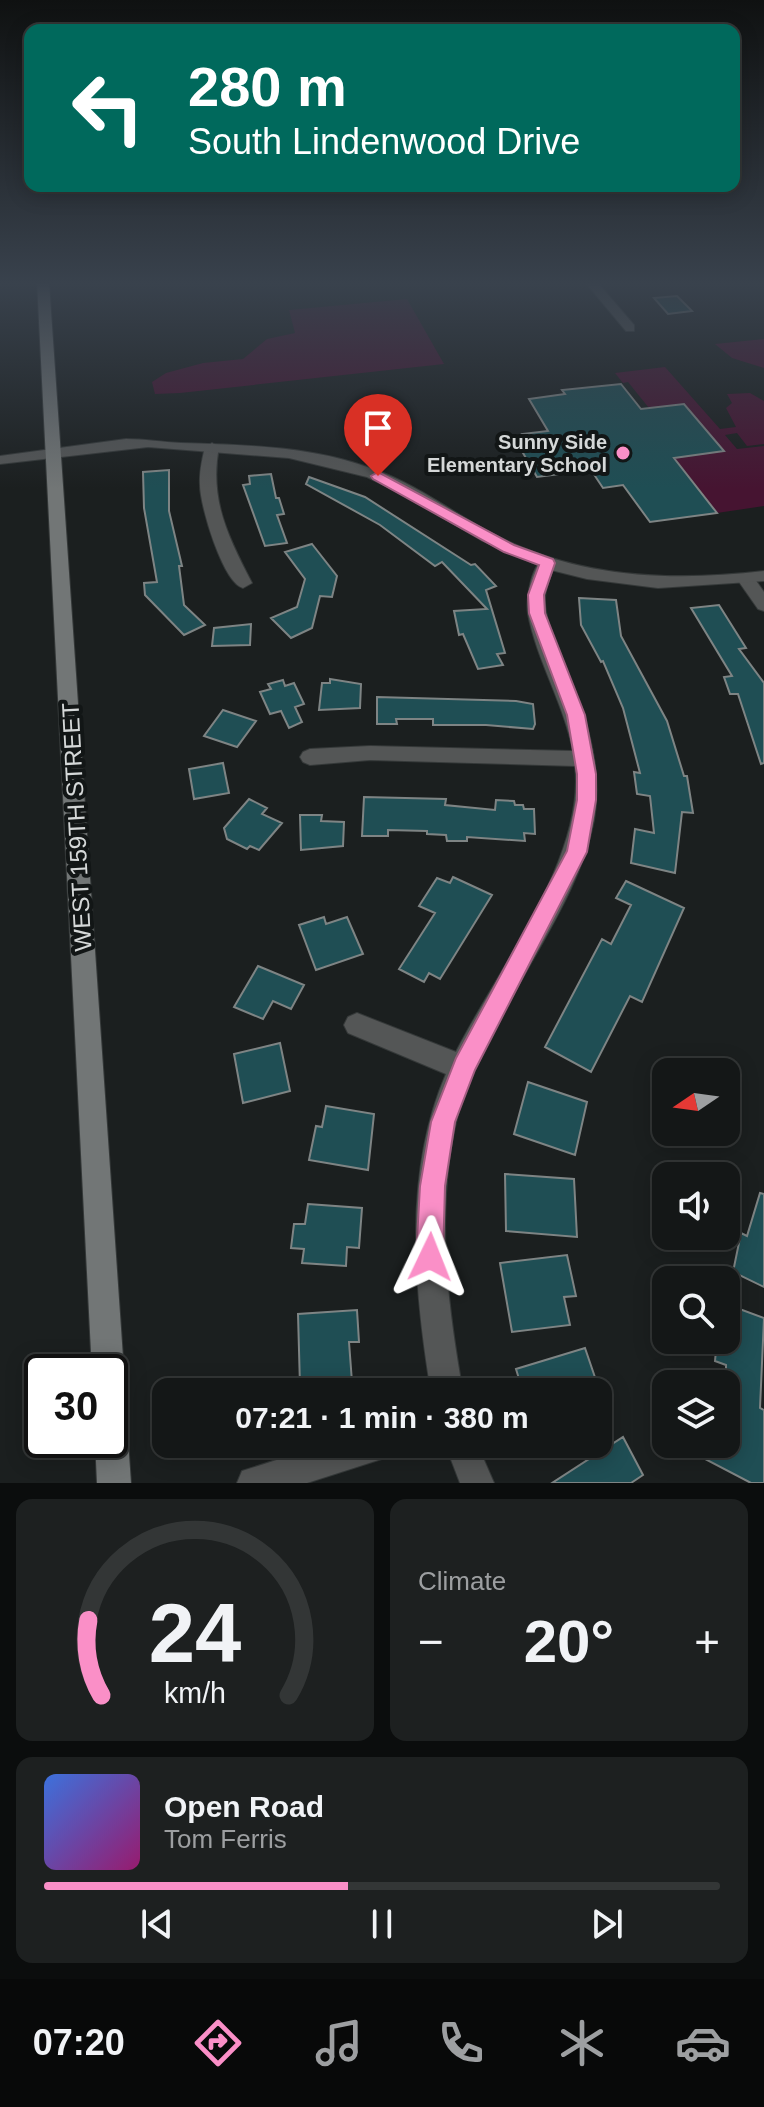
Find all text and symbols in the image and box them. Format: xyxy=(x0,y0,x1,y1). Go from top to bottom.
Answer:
text: 280 m xyxy=(188,55,347,118)
icon: left xyxy=(56,56,160,160)
text: South Lindenwood Drive xyxy=(188,121,580,162)
pin xyxy=(344,394,412,476)
icon: arrive xyxy=(356,406,400,450)
place label: Sunny Side Elementary School xyxy=(427,431,607,476)
marker: Sunny Side Elementary School xyxy=(614,444,632,462)
street label: WEST 159TH STREET xyxy=(56,702,96,952)
north arrow xyxy=(652,1058,740,1146)
map controls xyxy=(652,1058,740,1458)
button: sound xyxy=(652,1162,740,1250)
position arrow xyxy=(388,1215,472,1299)
button: search xyxy=(652,1266,740,1354)
speed limit sign: 30 xyxy=(24,1354,128,1458)
button: layers xyxy=(652,1370,740,1458)
text: 07:21 · 1 min · 380 m xyxy=(235,1401,529,1434)
text: Climate xyxy=(418,1566,506,1596)
text: 24 xyxy=(149,1587,241,1680)
text: 20° xyxy=(524,1608,614,1675)
text: − xyxy=(418,1617,444,1666)
text: + xyxy=(694,1617,720,1666)
text: km/h xyxy=(164,1677,226,1709)
text: Open Road xyxy=(164,1790,324,1823)
text: Tom Ferris xyxy=(164,1824,287,1854)
icon: previous xyxy=(135,1902,179,1946)
icon: pause xyxy=(360,1902,404,1946)
icon: next xyxy=(585,1902,629,1946)
icon: directions xyxy=(190,2015,246,2071)
icon: music xyxy=(311,2015,367,2071)
icon: phone xyxy=(433,2015,489,2071)
icon: climate xyxy=(554,2015,610,2071)
icon: car xyxy=(675,2015,731,2071)
text: 07:20 xyxy=(33,2022,125,2063)

